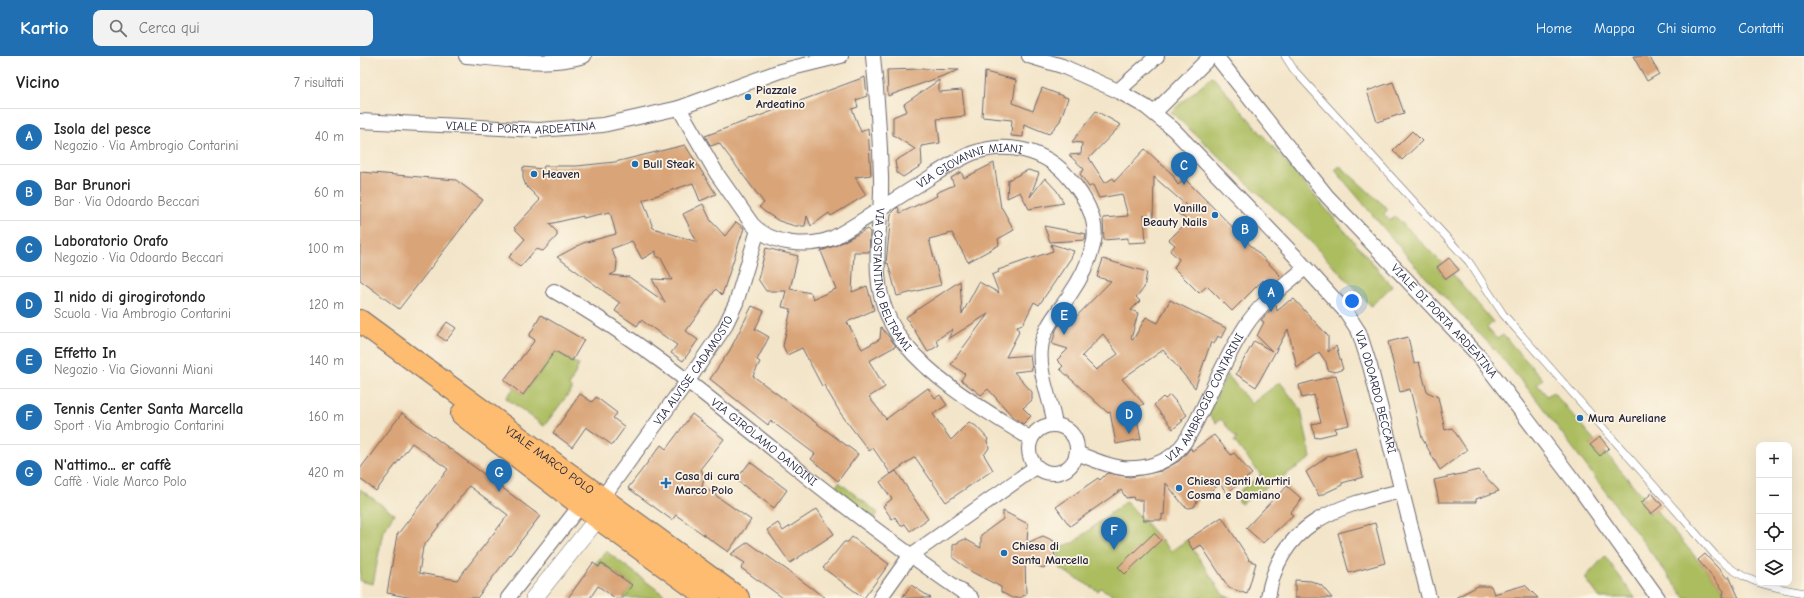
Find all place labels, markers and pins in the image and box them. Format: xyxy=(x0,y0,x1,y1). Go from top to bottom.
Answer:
place label: Piazzale Ardeatino xyxy=(756,83,805,111)
marker: Piazzale Ardeatino xyxy=(743,92,753,102)
pin: C xyxy=(1171,152,1197,185)
place label: Bull Steak xyxy=(643,157,695,171)
marker: Bull Steak xyxy=(630,159,640,169)
place label: Heaven xyxy=(542,167,580,181)
marker: Heaven xyxy=(529,169,539,179)
place label: Vanilla Beauty Nails xyxy=(1143,201,1207,229)
marker: Vanilla Beauty Nails xyxy=(1210,210,1220,220)
pin: B xyxy=(1232,216,1258,249)
pin: A xyxy=(1258,279,1284,312)
pin: E xyxy=(1051,302,1077,335)
pin: D xyxy=(1116,401,1142,434)
place label: Mura Aureliane xyxy=(1588,411,1666,425)
marker: Mura Aureliane xyxy=(1575,413,1585,423)
pin: G xyxy=(486,459,512,492)
place label: Casa di cura Marco Polo xyxy=(675,469,740,497)
place label: Chiesa Santi Martiri Cosma e Damiano xyxy=(1187,474,1290,502)
marker: Casa di cura Marco Polo xyxy=(660,477,672,489)
marker: Chiesa Santi Martiri Cosma e Damiano xyxy=(1174,483,1184,493)
pin: F xyxy=(1101,517,1127,550)
place label: Chiesa di Santa Marcella xyxy=(1012,539,1089,567)
marker: Chiesa di Santa Marcella xyxy=(999,548,1009,558)

